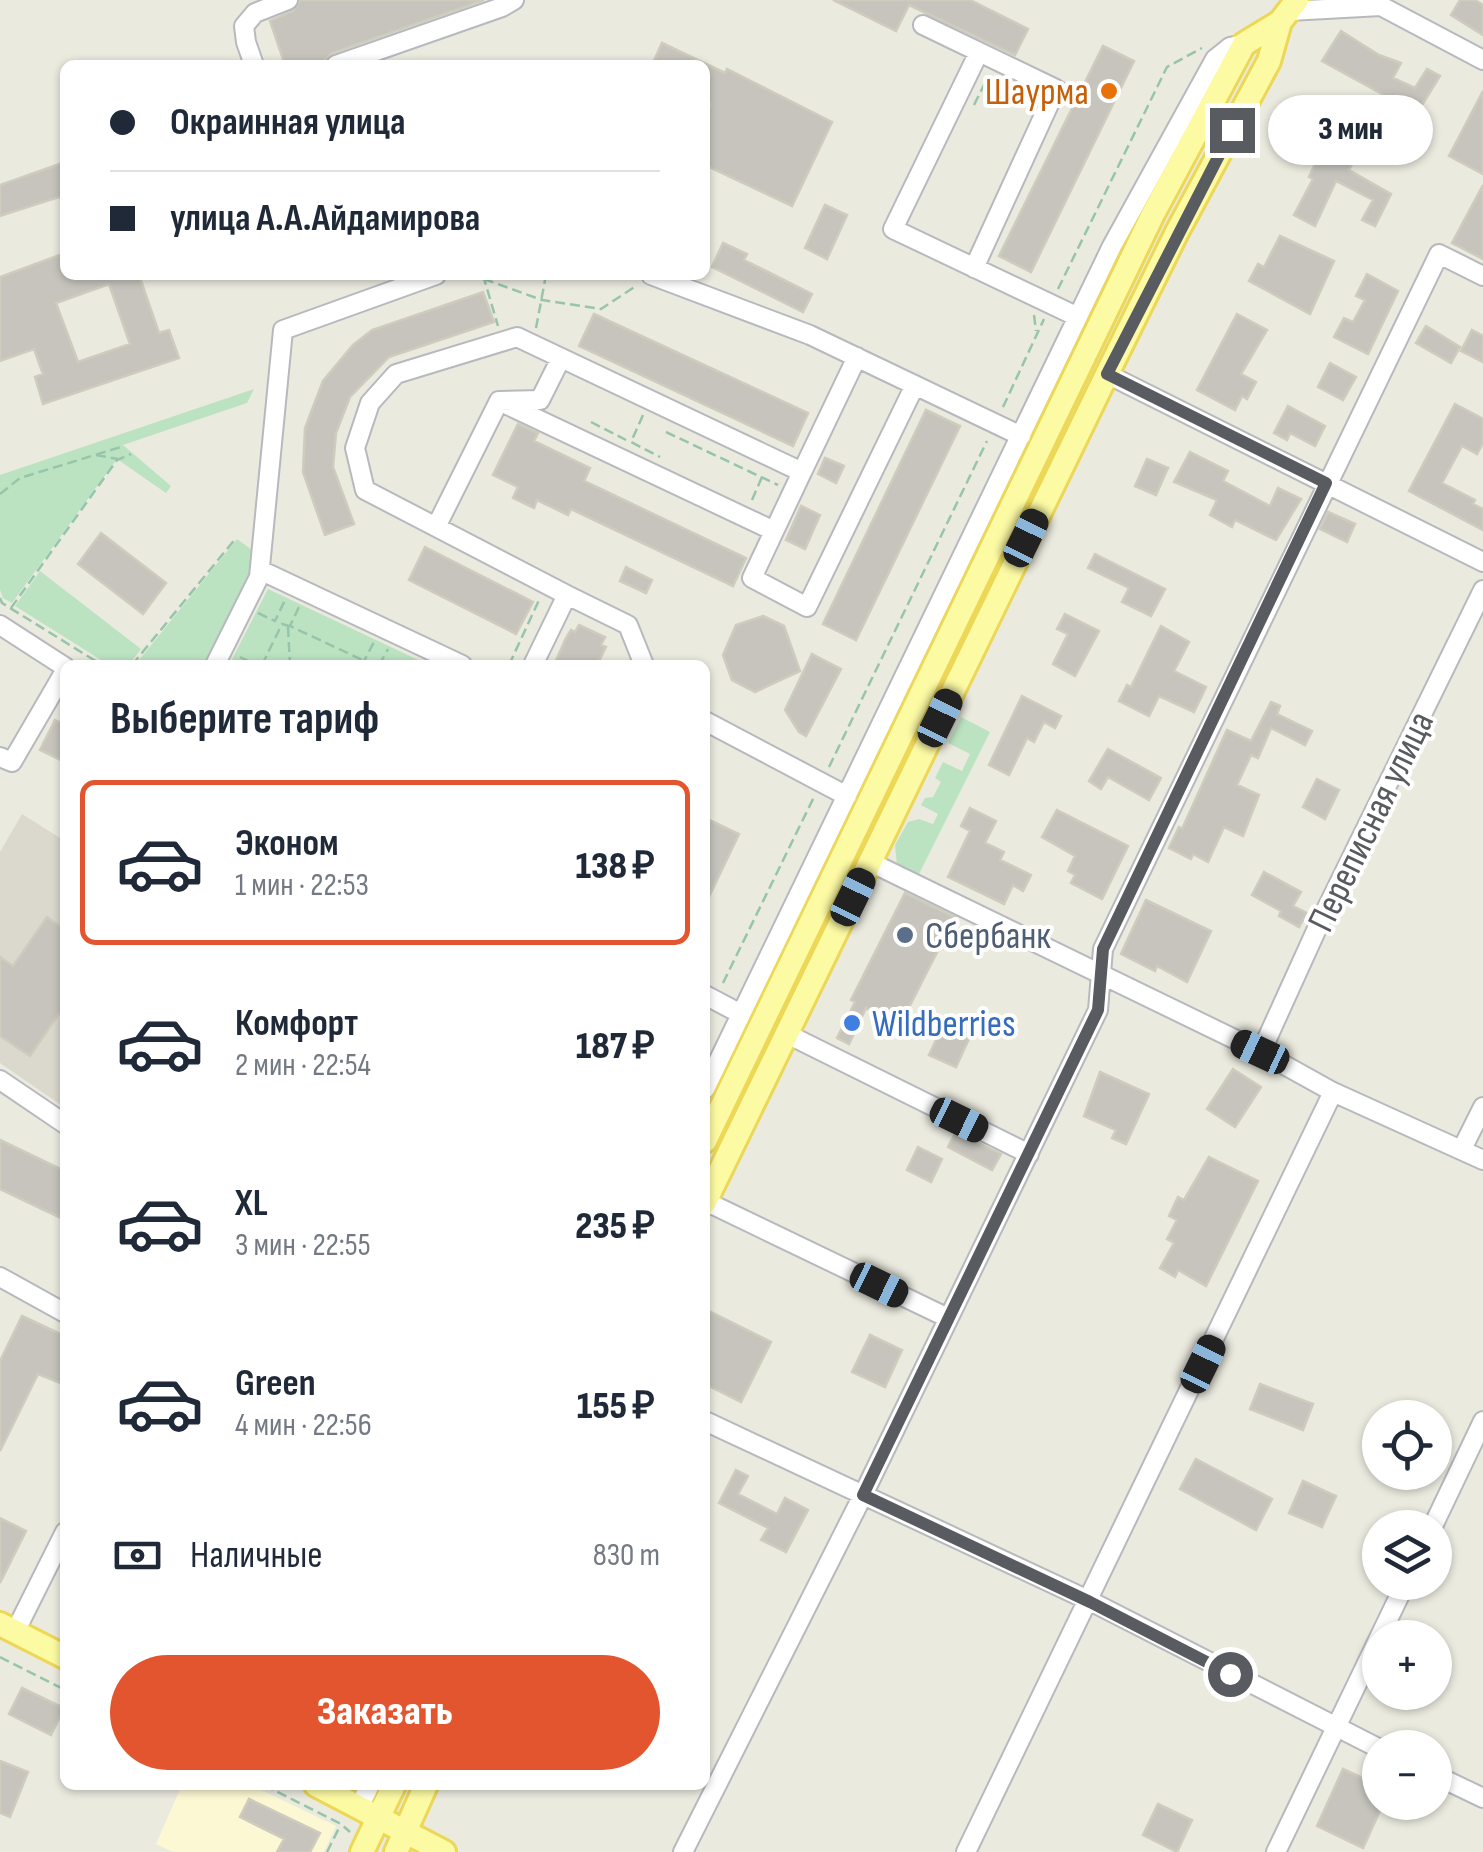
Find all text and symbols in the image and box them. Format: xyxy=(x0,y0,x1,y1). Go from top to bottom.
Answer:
place label: Шаурма xyxy=(985,70,1089,115)
marker: Шаурма xyxy=(1098,80,1120,102)
callout: 3 мин xyxy=(1267,95,1432,165)
text: Окраинная улица xyxy=(170,100,406,145)
route end xyxy=(1210,108,1255,153)
text: 3 мин xyxy=(1318,110,1383,149)
text: улица А.А.Айдамирова xyxy=(170,196,480,241)
car xyxy=(999,504,1053,572)
car xyxy=(913,684,967,752)
text: Выберите тариф xyxy=(110,692,379,747)
street label: Переписная улица xyxy=(1299,704,1444,939)
icon: car xyxy=(115,818,205,908)
text: Эконом xyxy=(235,821,339,866)
text: 138 ₽ xyxy=(575,844,655,889)
car xyxy=(826,863,880,931)
text: 1 мин · 22:53 xyxy=(235,866,369,905)
place label: Сбербанк xyxy=(925,914,1051,959)
marker: Сбербанк xyxy=(894,924,916,946)
icon: car xyxy=(115,998,205,1088)
text: Комфорт xyxy=(235,1001,358,1046)
place label: Wildberries xyxy=(872,1002,1016,1047)
marker: Wildberries xyxy=(841,1012,863,1034)
text: 187 ₽ xyxy=(576,1024,655,1069)
car xyxy=(1226,1026,1294,1078)
text: 2 мин · 22:54 xyxy=(235,1046,371,1085)
car xyxy=(925,1093,993,1147)
icon: car xyxy=(115,1178,205,1268)
text: XL xyxy=(235,1181,268,1226)
text: 235 ₽ xyxy=(575,1204,655,1249)
text: 3 мин · 22:55 xyxy=(235,1226,371,1265)
car xyxy=(845,1258,913,1312)
car xyxy=(1176,1330,1230,1398)
icon: car xyxy=(115,1358,205,1448)
text: Green xyxy=(235,1361,316,1406)
text: 155 ₽ xyxy=(577,1384,655,1429)
map controls xyxy=(1362,1400,1452,1820)
button: locate xyxy=(1362,1400,1452,1490)
text: 4 мин · 22:56 xyxy=(235,1406,372,1445)
button: layers xyxy=(1362,1510,1452,1600)
icon: cash xyxy=(110,1528,165,1583)
text: Наличные xyxy=(190,1533,323,1578)
text: 830 m xyxy=(593,1536,660,1575)
button: + xyxy=(1362,1620,1452,1710)
route start xyxy=(1208,1652,1253,1697)
button: Заказать xyxy=(110,1655,660,1770)
button: − xyxy=(1362,1730,1452,1820)

